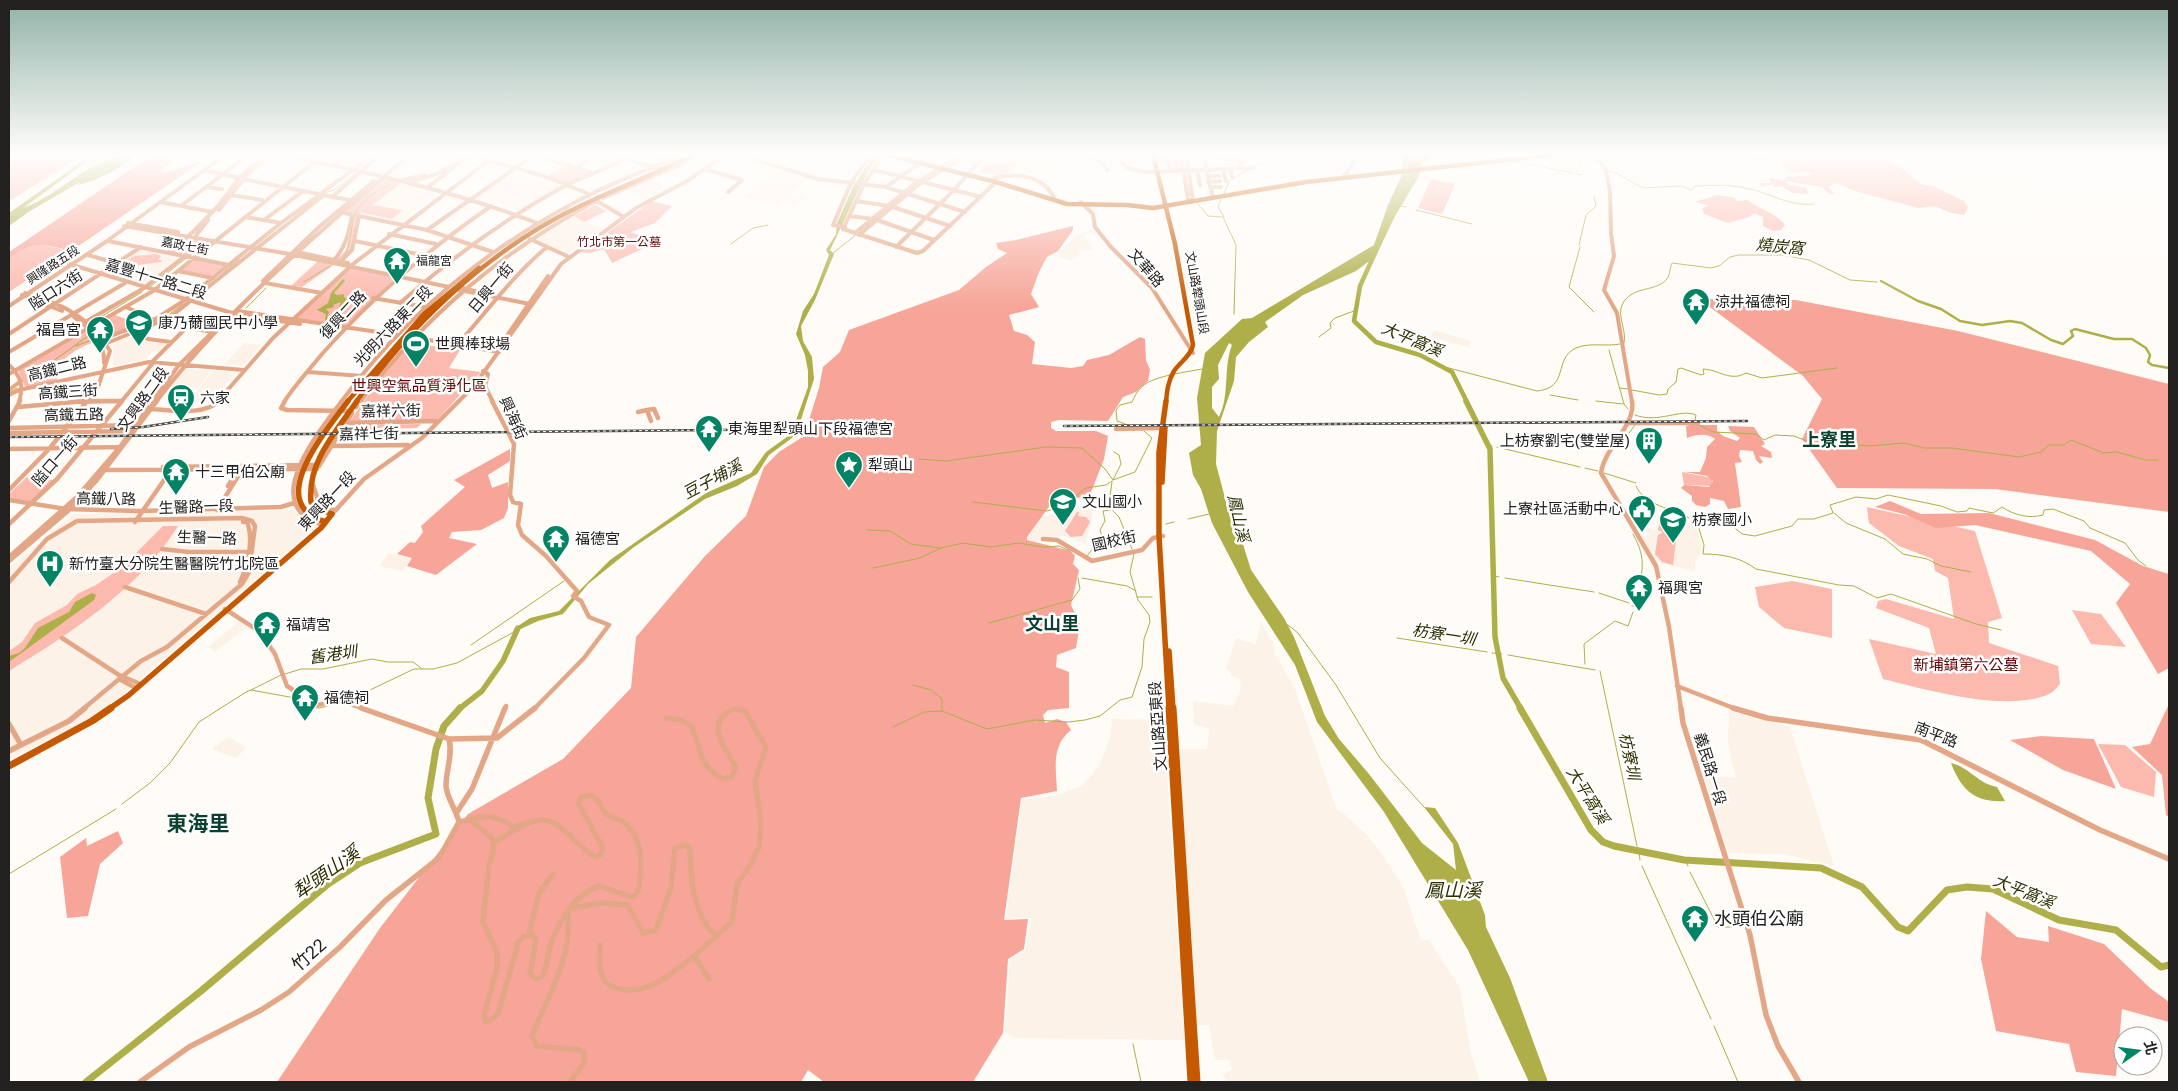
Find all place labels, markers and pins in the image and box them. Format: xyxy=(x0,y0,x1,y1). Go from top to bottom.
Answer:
temple icon: 福龍宮 xyxy=(382,246,412,285)
place label: 福龍宮 xyxy=(416,254,452,268)
temple icon: 涼井福德祠 xyxy=(1681,287,1711,326)
place label: 涼井福德祠 xyxy=(1715,293,1790,311)
school or university icon: 康乃薾國民中小學 xyxy=(124,308,154,347)
place label: 康乃薾國民中小學 xyxy=(158,314,278,332)
temple icon: 福昌宮 xyxy=(85,315,115,354)
place label: 福昌宮 xyxy=(36,321,81,339)
sports icon: 世興棒球場 xyxy=(401,329,431,368)
place label: 世興棒球場 xyxy=(435,335,510,353)
station icon: 六家 xyxy=(166,383,196,422)
place label: 六家 xyxy=(200,389,230,407)
temple icon: 東海里犁頭山下段福德宮 xyxy=(694,414,724,453)
place label: 東海里犁頭山下段福德宮 xyxy=(728,420,893,438)
building icon: 上枋寮劉宅(雙堂屋) xyxy=(1634,426,1664,465)
place label: 上枋寮劉宅(雙堂屋) xyxy=(1500,432,1630,450)
place icon: 犁頭山 xyxy=(834,450,864,489)
place label: 犁頭山 xyxy=(868,456,913,474)
temple icon: 十三甲伯公廟 xyxy=(161,457,191,496)
place label: 十三甲伯公廟 xyxy=(195,463,285,481)
school or university icon: 文山國小 xyxy=(1048,487,1078,526)
place label: 文山國小 xyxy=(1082,493,1142,511)
public building icon: 上寮社區活動中心 xyxy=(1627,494,1657,533)
place label: 上寮社區活動中心 xyxy=(1503,500,1623,518)
school or university icon: 枋寮國小 xyxy=(1658,505,1688,544)
place label: 枋寮國小 xyxy=(1692,511,1752,529)
temple icon: 福德宮 xyxy=(541,524,571,563)
place label: 福德宮 xyxy=(575,530,620,548)
hospital icon: 新竹臺大分院生醫醫院竹北院區 xyxy=(35,549,65,588)
place label: 新竹臺大分院生醫醫院竹北院區 xyxy=(69,555,279,573)
temple icon: 福興宮 xyxy=(1624,573,1654,612)
place label: 福興宮 xyxy=(1658,579,1703,597)
temple icon: 福靖宮 xyxy=(252,610,282,649)
place label: 福靖宮 xyxy=(286,616,331,634)
temple icon: 福德祠 xyxy=(290,683,320,722)
place label: 福德祠 xyxy=(324,689,369,707)
temple icon: 水頭伯公廟 xyxy=(1680,904,1710,943)
place label: 水頭伯公廟 xyxy=(1714,908,1804,929)

